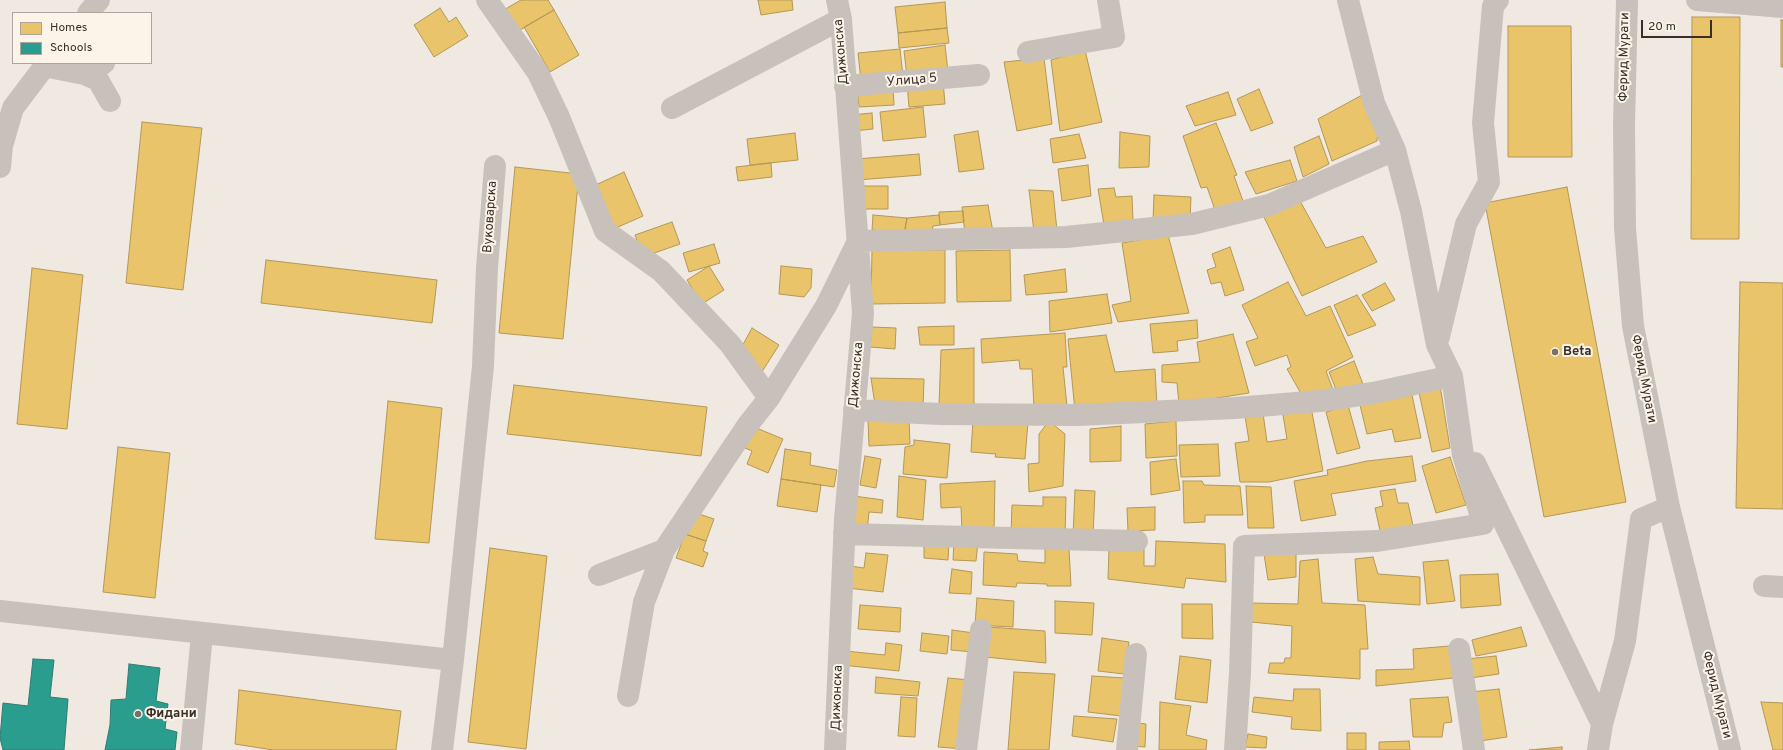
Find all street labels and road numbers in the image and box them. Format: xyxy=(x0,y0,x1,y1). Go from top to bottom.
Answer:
street label: Ферид Мурати xyxy=(1616,12,1634,102)
street label: Дижонска xyxy=(831,19,853,85)
street label: Улица 5 xyxy=(886,71,938,91)
street label: Вуковарска xyxy=(481,180,501,254)
street label: Ферид Мурати xyxy=(1627,334,1659,424)
street label: Дижонска xyxy=(846,342,868,408)
street label: Ферид Мурати xyxy=(1698,650,1734,740)
street label: Дижонска xyxy=(829,665,847,731)

